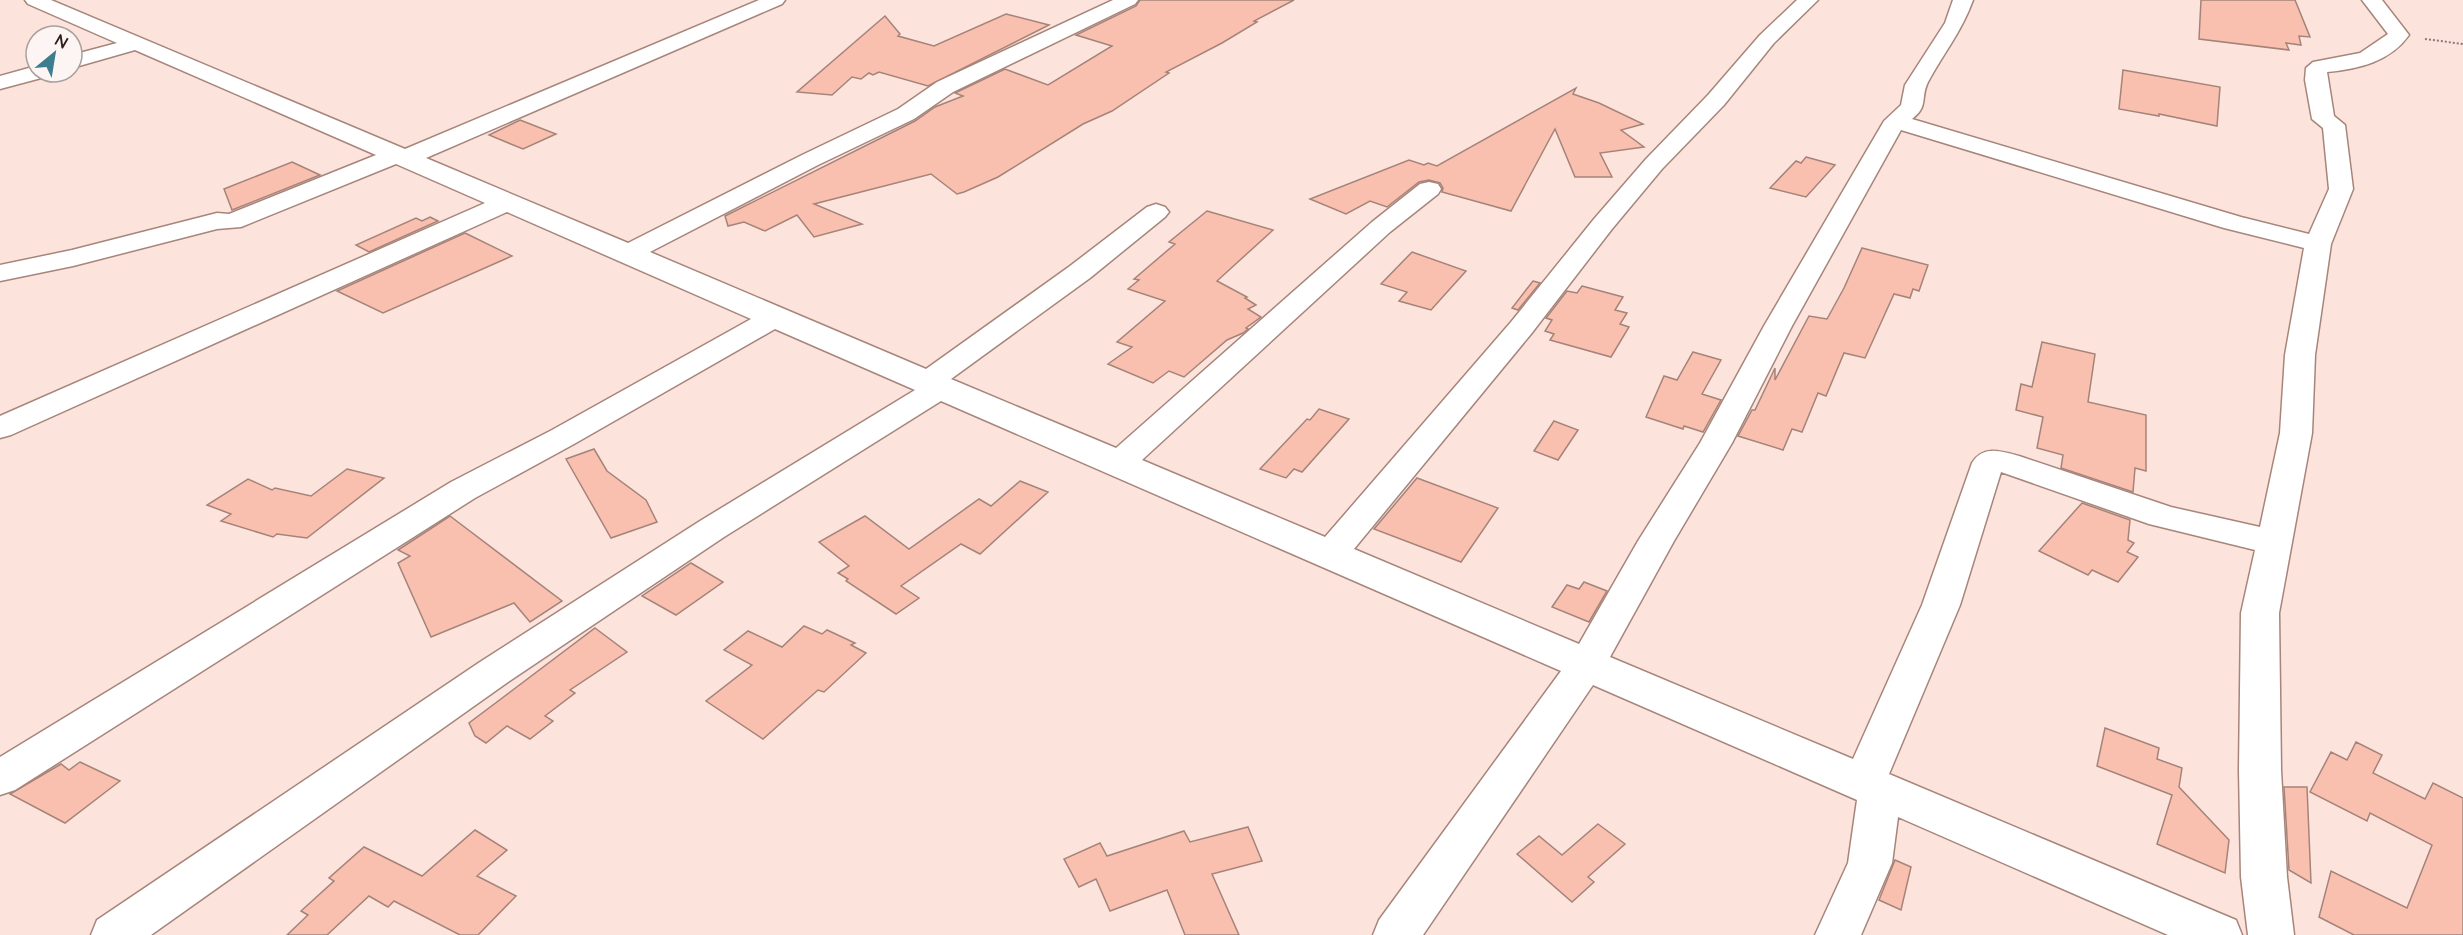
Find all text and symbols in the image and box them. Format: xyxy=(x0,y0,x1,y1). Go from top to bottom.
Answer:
north arrow xyxy=(24,24,84,84)
text: N xyxy=(52,29,72,52)

